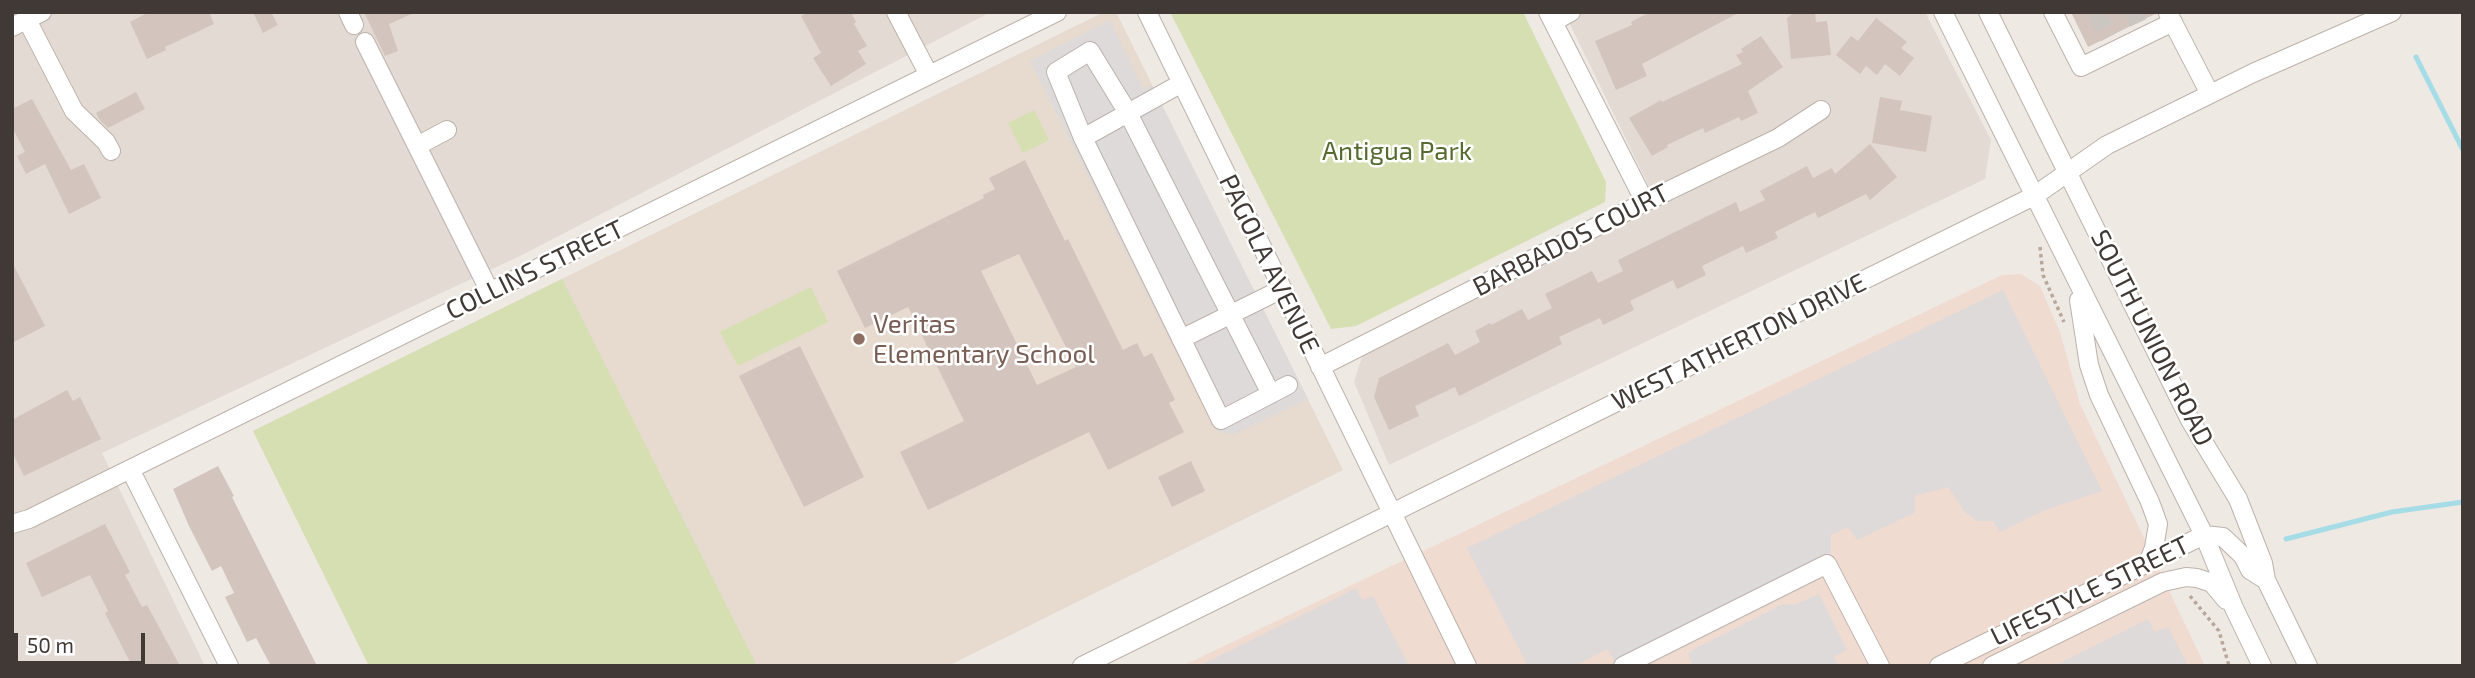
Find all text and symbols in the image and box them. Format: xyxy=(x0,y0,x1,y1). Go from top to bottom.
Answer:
park label: Antigua Park xyxy=(1322,135,1472,167)
street label: PAGOLA AVENUE xyxy=(1212,169,1326,359)
street label: BARBADOS COURT xyxy=(1468,177,1674,303)
street label: COLLINS STREET xyxy=(441,213,629,327)
street label: SOUTH UNION ROAD xyxy=(2084,225,2220,451)
street label: WEST ATHERTON DRIVE xyxy=(1607,267,1871,417)
place label: Veritas Elementary School xyxy=(873,308,1095,370)
marker: Veritas Elementary School xyxy=(851,331,867,347)
street label: LIFESTYLE STREET xyxy=(1986,529,2194,653)
scale bar xyxy=(18,618,149,662)
text: 50 m xyxy=(27,632,74,657)

